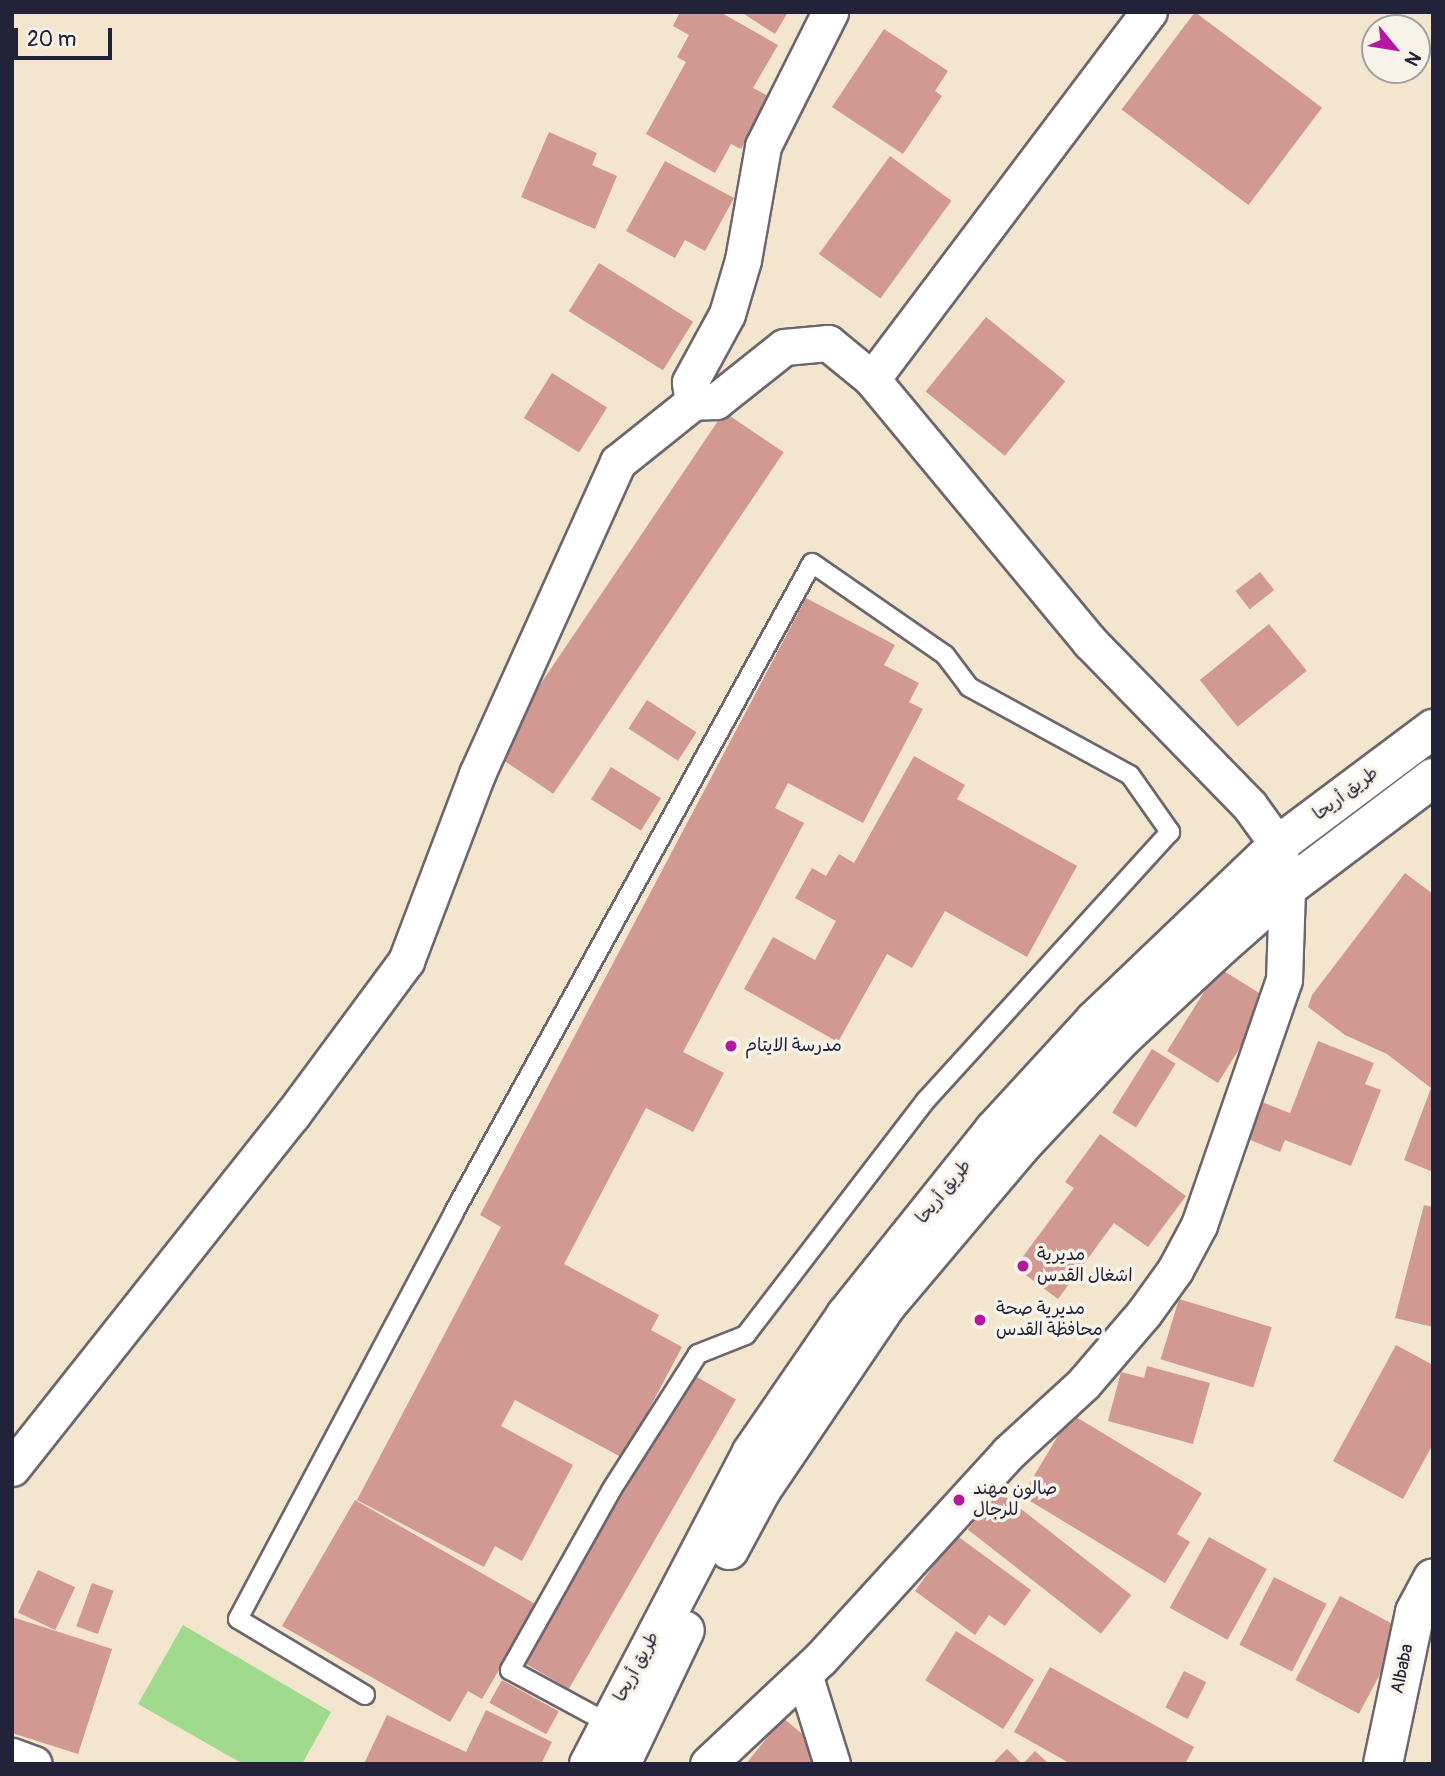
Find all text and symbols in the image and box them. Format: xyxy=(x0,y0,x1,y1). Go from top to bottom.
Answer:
scale bar xyxy=(18,14,116,58)
north arrow xyxy=(1361,14,1431,84)
text: 20 m xyxy=(27,26,76,53)
text: N xyxy=(1399,47,1426,70)
street label: طريق أريحا xyxy=(1309,762,1383,826)
place label: مدرسة الايتام xyxy=(745,1035,842,1057)
marker: مدرسة الايتام xyxy=(723,1038,739,1054)
street label: طريق أريحا xyxy=(912,1156,976,1228)
place label: مديرية اشغال القدس xyxy=(1037,1245,1133,1288)
marker: مديرية اشغال القدس xyxy=(1015,1258,1031,1274)
place label: مديرية صحة محافظة القدس xyxy=(996,1299,1103,1342)
marker: مديرية صحة محافظة القدس xyxy=(970,1310,990,1330)
place label: صالون مهند للرجال xyxy=(973,1479,1057,1522)
marker: صالون مهند للرجال xyxy=(951,1492,967,1508)
street label: طريق أريحا xyxy=(610,1628,664,1706)
street label: Albaba xyxy=(1387,1642,1419,1696)

